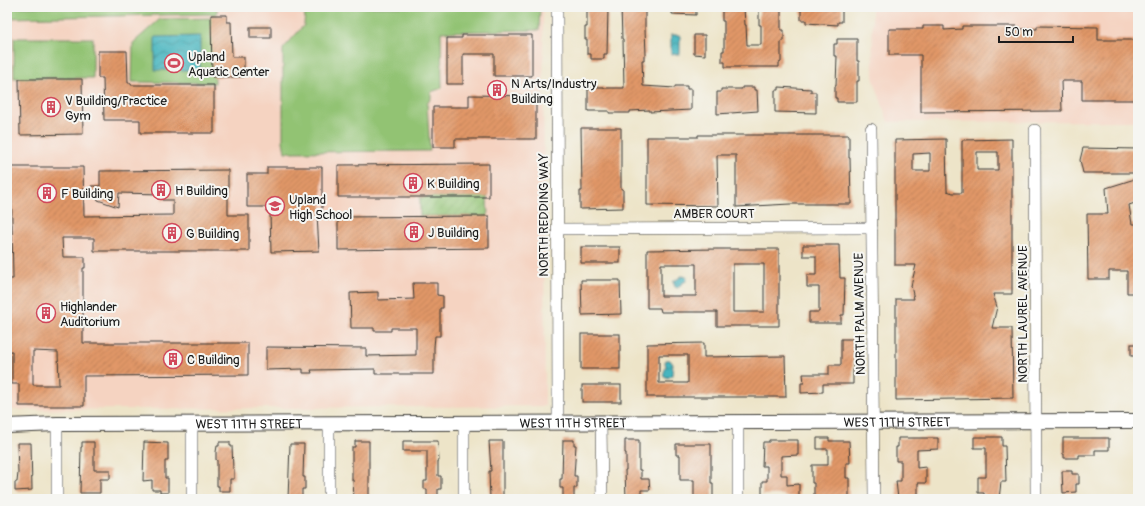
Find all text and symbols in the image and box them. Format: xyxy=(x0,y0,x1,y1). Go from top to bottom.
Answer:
scale bar xyxy=(999,18,1073,44)
text: 50 m xyxy=(1005,25,1033,40)
place label: Upland Aquatic Center xyxy=(188,49,270,80)
sports icon: Upland Aquatic Center xyxy=(163,52,185,74)
place label: N Arts/Industry Building xyxy=(511,76,597,107)
building icon: N Arts/Industry Building xyxy=(486,79,508,101)
place label: V Building/Practice Gym xyxy=(65,93,167,124)
building icon: V Building/Practice Gym xyxy=(40,96,62,118)
street label: NORTH REDDING WAY xyxy=(536,153,552,277)
building icon: K Building xyxy=(402,172,424,194)
place label: K Building xyxy=(427,176,480,192)
building icon: H Building xyxy=(150,179,172,201)
building icon: F Building xyxy=(36,182,58,204)
place label: H Building xyxy=(175,183,228,199)
place label: F Building xyxy=(61,186,114,202)
place label: Upland High School xyxy=(289,192,352,223)
school or university icon: Upland High School xyxy=(264,195,286,217)
street label: AMBER COURT xyxy=(673,206,755,222)
building icon: J Building xyxy=(403,221,425,243)
building icon: G Building xyxy=(161,222,183,244)
place label: J Building xyxy=(428,225,479,241)
place label: G Building xyxy=(186,226,240,242)
street label: NORTH LAUREL AVENUE xyxy=(1015,245,1031,383)
street label: NORTH PALM AVENUE xyxy=(851,252,869,375)
place label: Highlander Auditorium xyxy=(60,299,120,330)
building icon: Highlander Auditorium xyxy=(35,302,57,324)
building icon: C Building xyxy=(162,348,184,370)
place label: C Building xyxy=(187,352,240,368)
street label: WEST 11TH STREET xyxy=(519,415,627,432)
street label: WEST 11TH STREET xyxy=(843,415,951,431)
street label: WEST 11TH STREET xyxy=(195,416,303,433)

